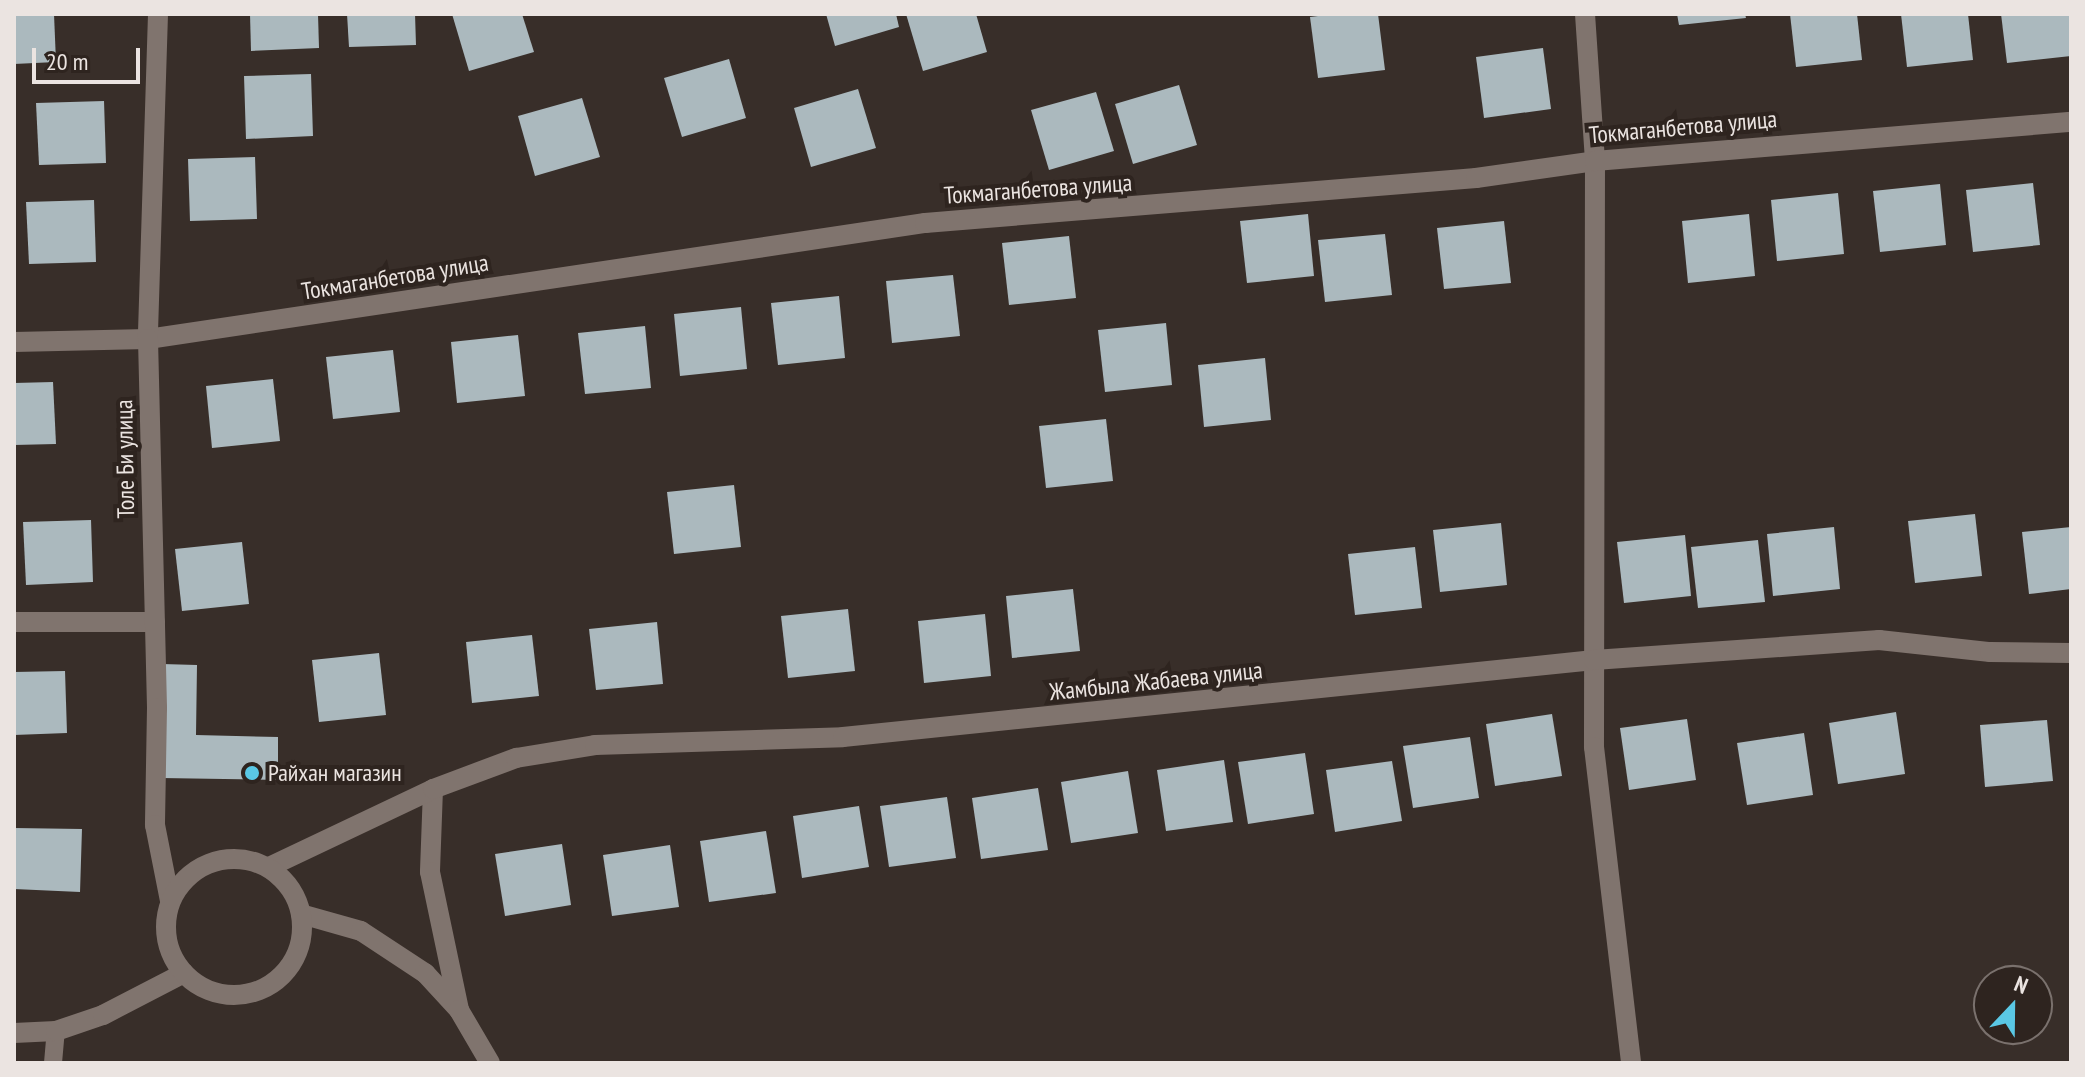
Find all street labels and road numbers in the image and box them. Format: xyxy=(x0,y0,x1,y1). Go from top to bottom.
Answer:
street label: Токмаганбетова улица xyxy=(1588,104,1778,150)
street label: Токмаганбетова улица xyxy=(943,168,1133,210)
street label: Токмаганбетова улица xyxy=(300,248,490,306)
street label: Толе Би улица xyxy=(110,399,140,519)
street label: Жамбыла Жабаева улица xyxy=(1048,655,1264,707)

